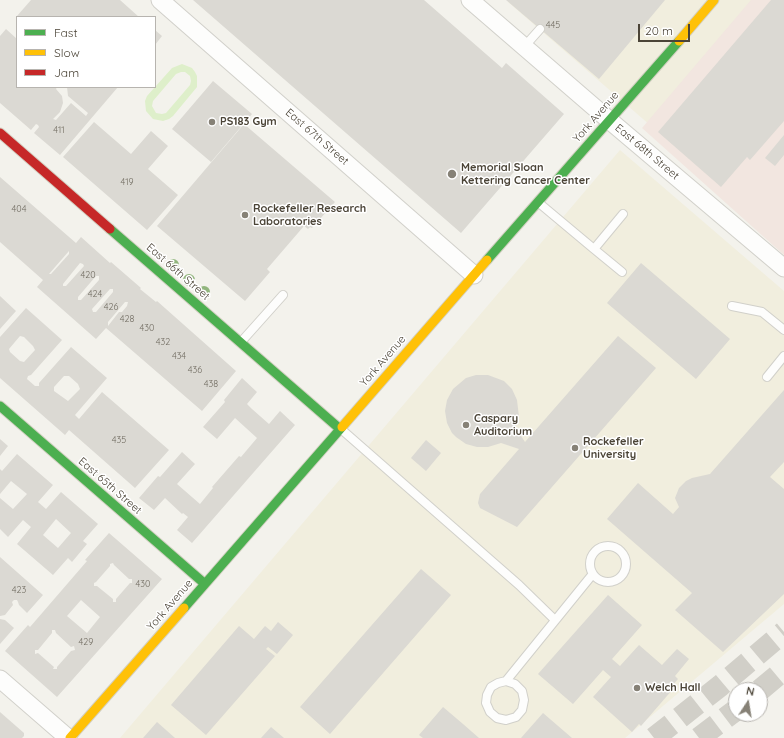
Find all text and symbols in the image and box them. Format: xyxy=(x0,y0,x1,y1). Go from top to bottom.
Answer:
legend xyxy=(16,16,156,88)
scale bar xyxy=(640,16,692,42)
house number: 445 xyxy=(546,20,560,30)
text: 20 m xyxy=(645,23,673,38)
text: Fast xyxy=(54,25,78,40)
text: Slow xyxy=(54,45,80,60)
text: Jam xyxy=(54,65,79,80)
street label: York Avenue xyxy=(570,89,622,145)
street label: East 67th Street xyxy=(283,106,351,168)
place label: PS183 Gym xyxy=(220,115,277,129)
marker: PS183 Gym xyxy=(207,117,217,127)
street label: East 68th Street xyxy=(612,121,682,183)
house number: 411 xyxy=(53,125,65,135)
place label: Memorial Sloan Kettering Cancer Center xyxy=(461,161,590,187)
marker: Memorial Sloan Kettering Cancer Center xyxy=(446,168,458,180)
house number: 419 xyxy=(120,177,134,187)
place label: Rockefeller Research Laboratories xyxy=(253,202,366,228)
house number: 404 xyxy=(12,204,26,214)
marker: Rockefeller Research Laboratories xyxy=(240,210,250,220)
street label: East 66th Street xyxy=(144,241,212,303)
house number: 420 xyxy=(80,270,96,280)
house number: 424 xyxy=(88,289,102,299)
house number: 426 xyxy=(104,302,118,312)
house number: 428 xyxy=(120,314,134,324)
house number: 430 xyxy=(140,323,154,333)
street label: York Avenue xyxy=(357,333,409,389)
house number: 432 xyxy=(156,337,170,347)
house number: 434 xyxy=(172,351,186,361)
house number: 436 xyxy=(188,365,202,375)
house number: 438 xyxy=(204,379,218,389)
place label: Caspary Auditorium xyxy=(474,412,532,438)
marker: Caspary Auditorium xyxy=(461,420,471,430)
house number: 435 xyxy=(112,435,126,445)
place label: Rockefeller University xyxy=(583,435,644,461)
marker: Rockefeller University xyxy=(570,443,580,453)
street label: East 65th Street xyxy=(76,455,144,517)
street label: York Avenue xyxy=(144,577,196,633)
house number: 430 xyxy=(136,579,150,589)
house number: 423 xyxy=(12,585,26,595)
house number: 429 xyxy=(79,637,93,647)
place label: Welch Hall xyxy=(645,681,701,695)
north arrow xyxy=(728,682,768,722)
marker: Welch Hall xyxy=(632,683,642,693)
text: N xyxy=(745,684,756,699)

